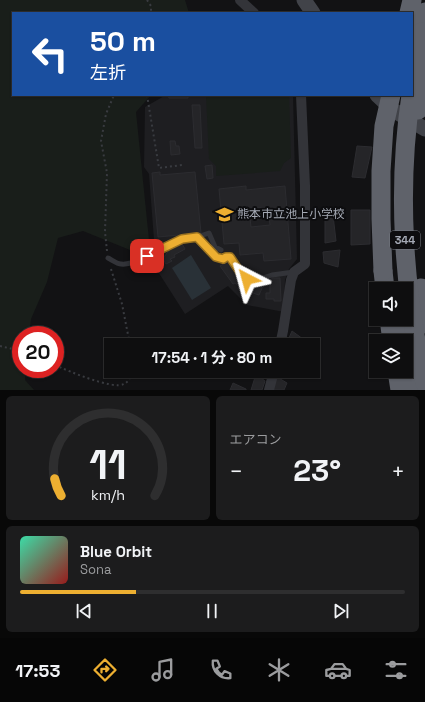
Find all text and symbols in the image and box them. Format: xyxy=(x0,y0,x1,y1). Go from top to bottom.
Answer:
text: 50 m xyxy=(90,23,156,59)
icon: left xyxy=(24,28,76,80)
text: 左折 xyxy=(90,61,126,84)
school or university icon: 熊本市立池上小学校 xyxy=(214,204,234,224)
place label: 熊本市立池上小学校 xyxy=(237,206,345,222)
road number: 344 xyxy=(390,231,420,249)
pin xyxy=(130,239,164,273)
icon: arrive xyxy=(136,245,158,267)
position arrow xyxy=(226,258,268,300)
map controls xyxy=(369,282,413,378)
button: sound xyxy=(369,282,413,326)
speed limit sign: 20 xyxy=(12,326,64,378)
button: layers xyxy=(369,334,413,378)
text: 17:54 · 1 分 · 80 m xyxy=(152,348,272,367)
text: エアコン xyxy=(230,431,282,448)
text: 11 xyxy=(89,438,127,491)
text: 23° xyxy=(293,451,341,490)
text: − xyxy=(230,457,243,485)
text: + xyxy=(391,457,405,485)
text: km/h xyxy=(91,486,125,504)
text: Blue Orbit xyxy=(80,542,152,561)
text: Sona xyxy=(80,561,111,578)
icon: previous xyxy=(73,600,95,622)
icon: pause xyxy=(201,600,223,622)
icon: next xyxy=(330,600,352,622)
icon: directions xyxy=(91,656,119,684)
icon: music xyxy=(149,656,177,684)
icon: phone xyxy=(207,656,235,684)
icon: climate xyxy=(265,656,293,684)
icon: car xyxy=(324,656,352,684)
icon: filters xyxy=(382,656,410,684)
text: 17:53 xyxy=(15,659,60,682)

